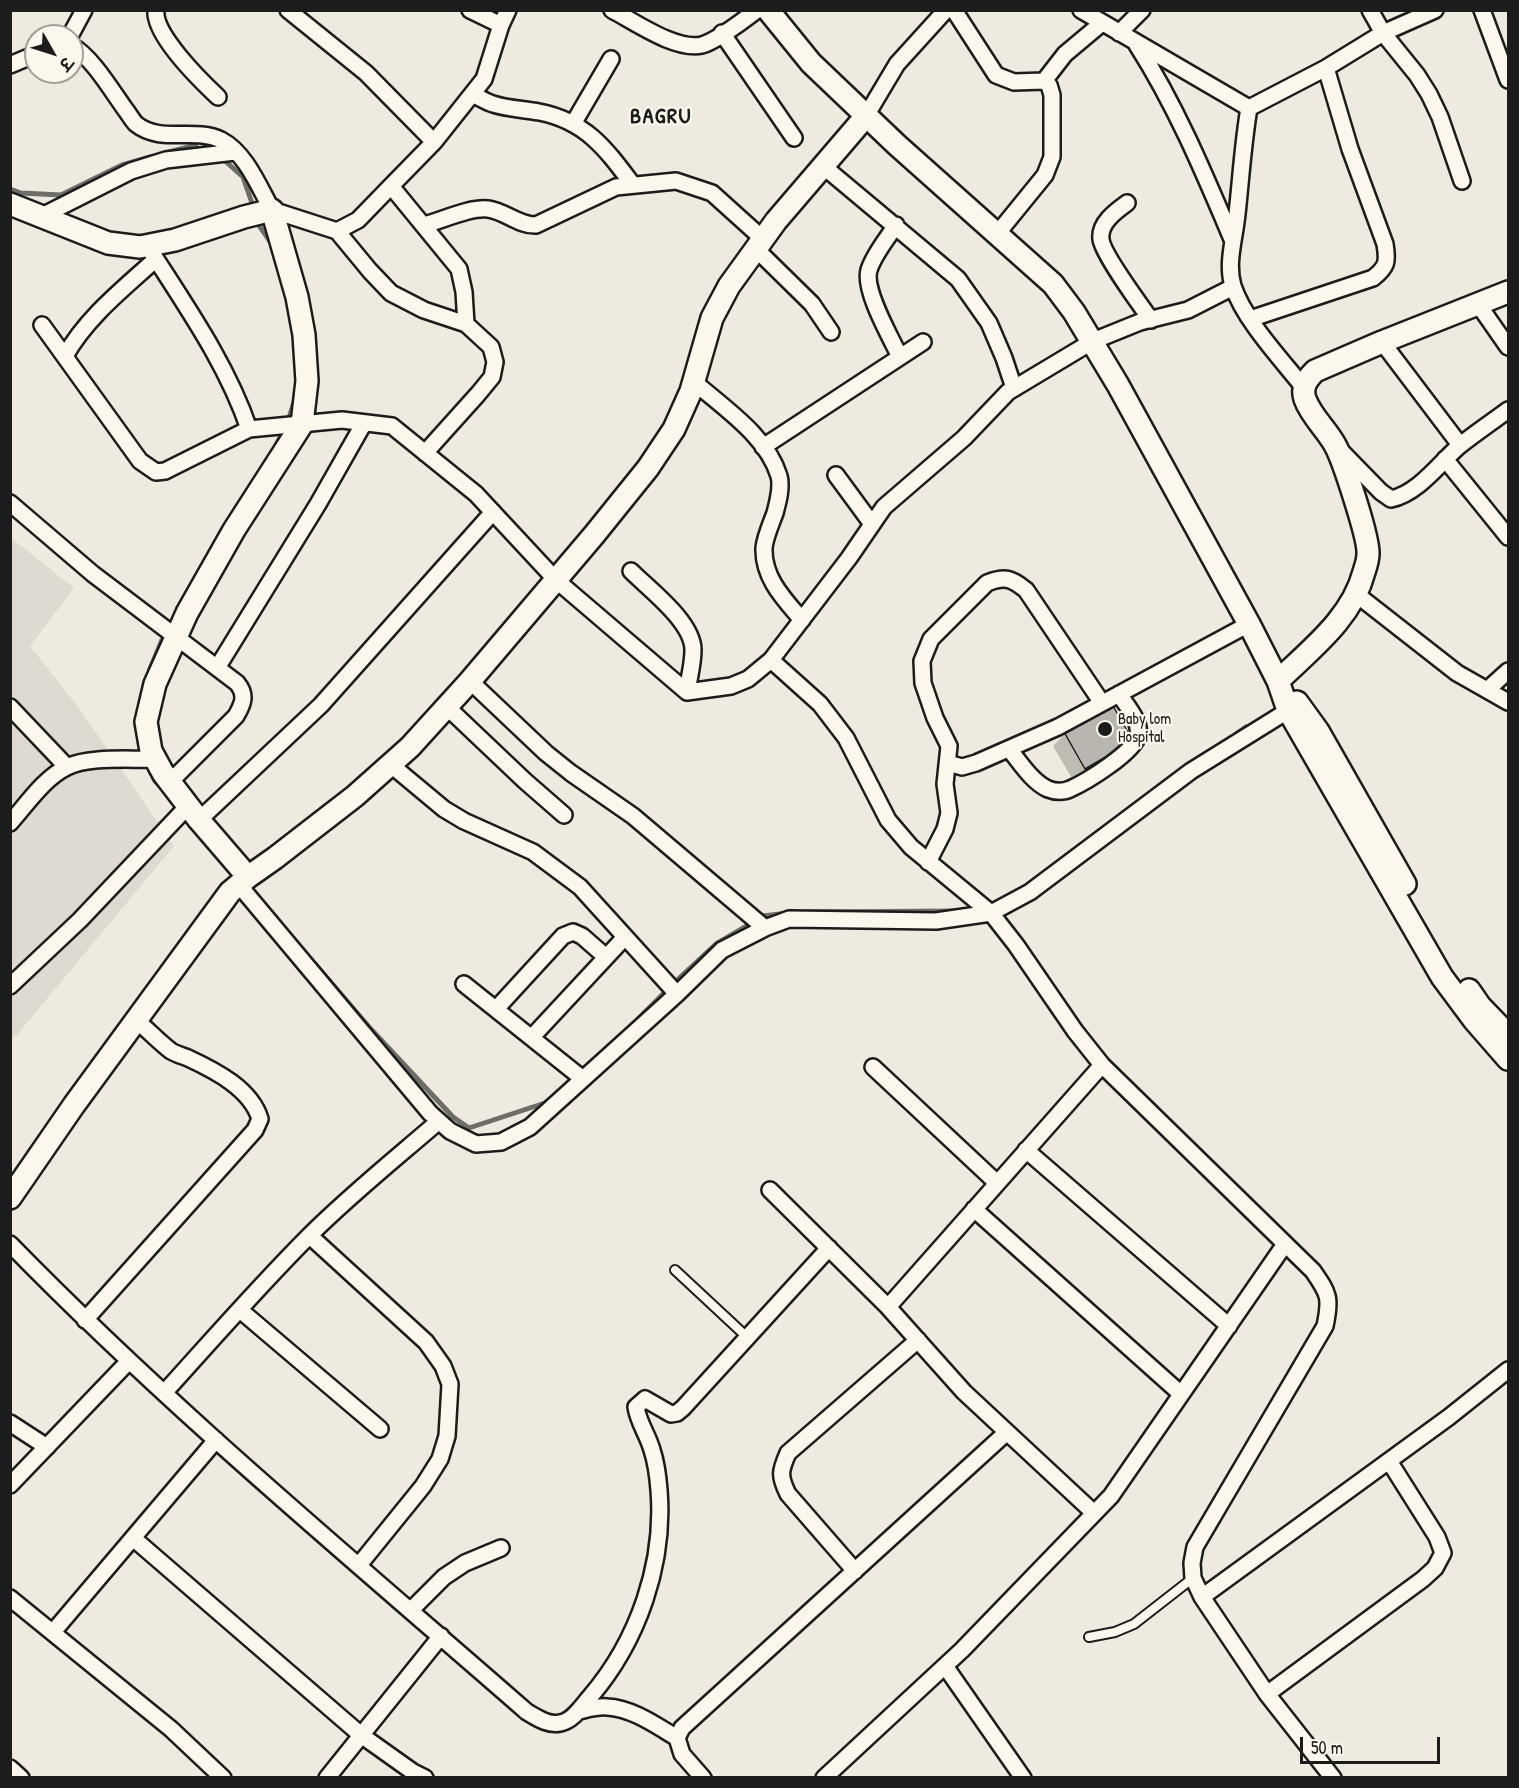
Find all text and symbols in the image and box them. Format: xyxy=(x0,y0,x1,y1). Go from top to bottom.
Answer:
north arrow xyxy=(24,24,84,84)
text: उ xyxy=(55,53,78,75)
district label: BAGRU xyxy=(630,104,692,130)
place label: Baby lom Hospital xyxy=(1118,710,1171,748)
marker: Baby lom Hospital xyxy=(1096,720,1114,738)
scale bar xyxy=(1303,1725,1442,1763)
text: 50 m xyxy=(1311,1735,1343,1760)

